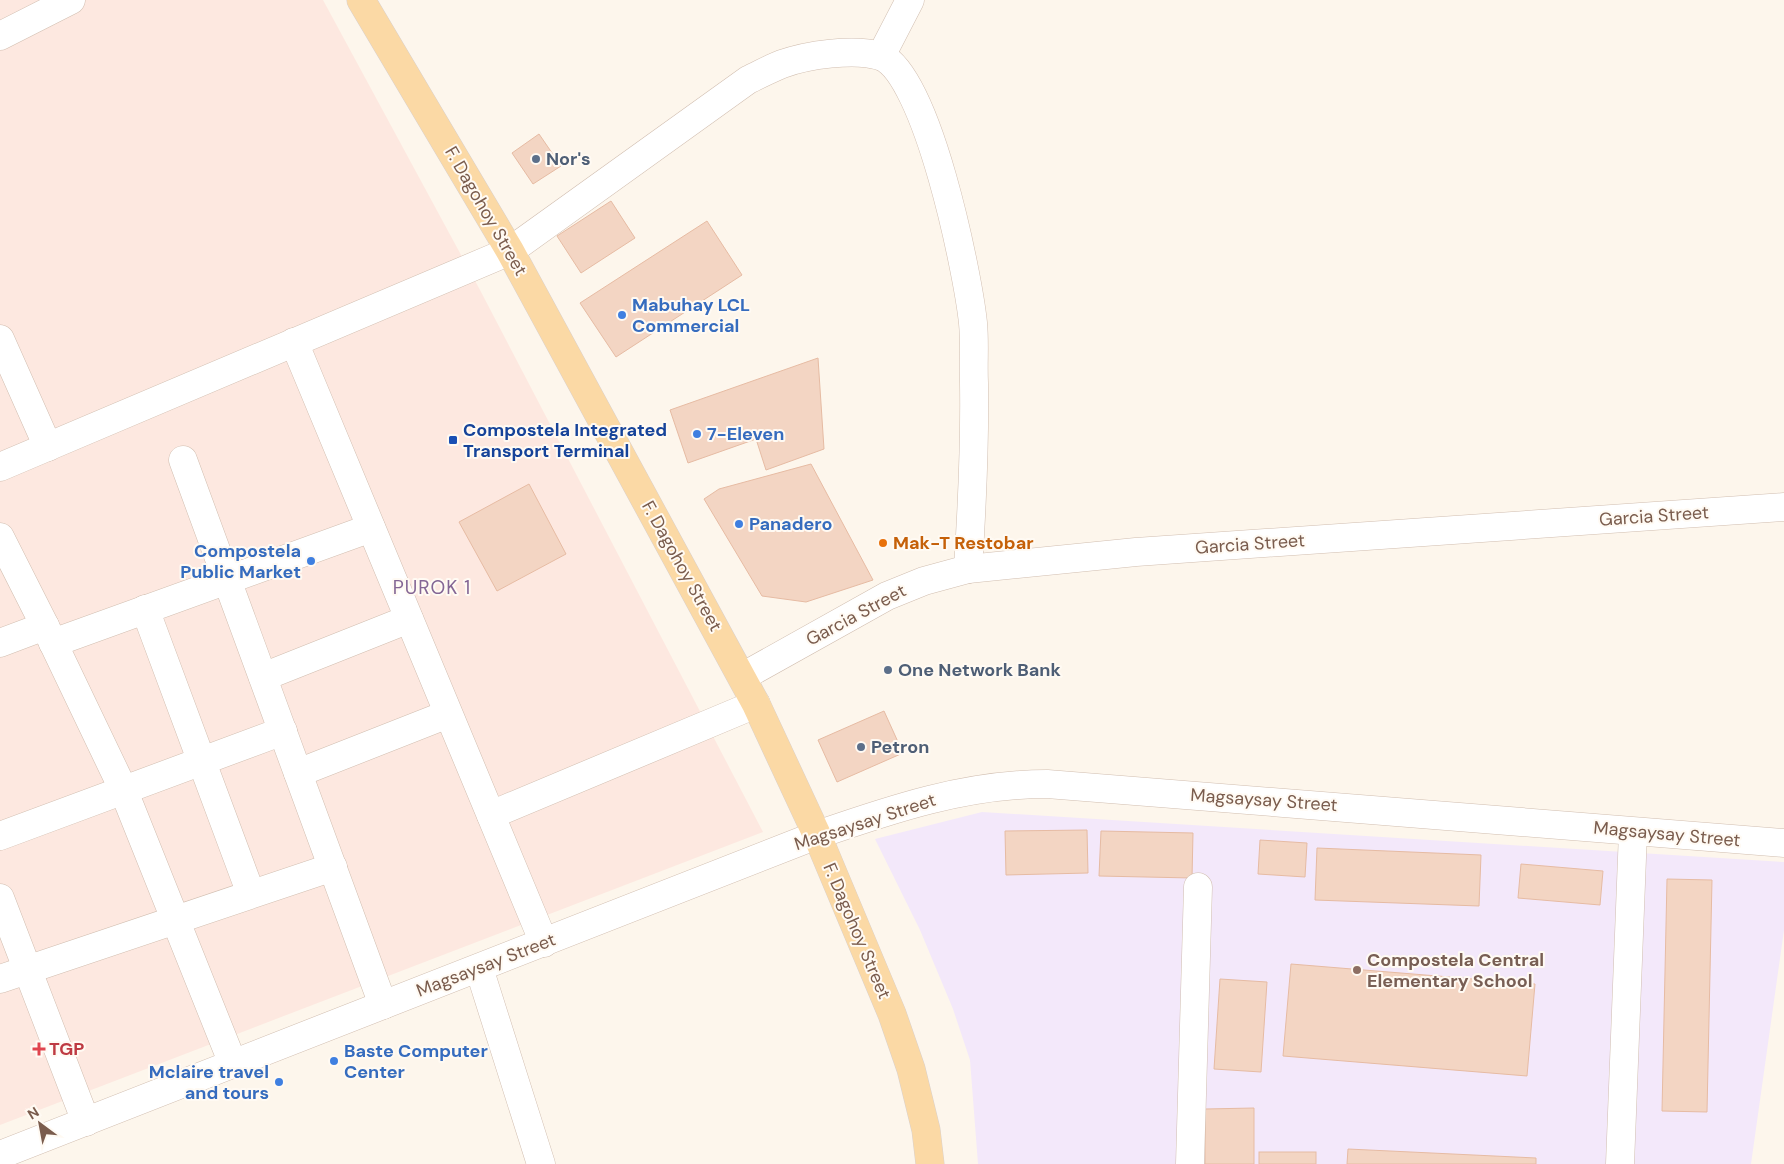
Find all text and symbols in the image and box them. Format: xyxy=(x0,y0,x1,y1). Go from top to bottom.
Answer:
street label: F. Dagohoy Street xyxy=(439,142,533,280)
place label: Nor's xyxy=(546,147,591,171)
marker: Nor's xyxy=(530,153,542,165)
place label: Mabuhay LCL Commercial xyxy=(632,293,750,338)
marker: Mabuhay LCL Commercial xyxy=(616,309,628,321)
place label: Compostela Integrated Transport Terminal xyxy=(463,418,667,463)
place label: 7-Eleven xyxy=(707,422,784,446)
marker: 7-Eleven xyxy=(691,428,703,440)
marker: Compostela Integrated Transport Terminal xyxy=(447,434,459,446)
street label: F. Dagohoy Street xyxy=(636,497,728,635)
street label: Garcia Street xyxy=(1598,500,1710,532)
place label: Panadero xyxy=(749,512,833,536)
marker: Panadero xyxy=(733,518,745,530)
street label: Garcia Street xyxy=(1194,528,1306,560)
place label: Mak-T Restobar xyxy=(893,531,1034,555)
marker: Mak-T Restobar xyxy=(877,537,889,549)
place label: Compostela Public Market xyxy=(180,539,301,584)
marker: Compostela Public Market xyxy=(305,555,317,567)
district label: PUROK 1 xyxy=(393,575,471,600)
street label: Garcia Street xyxy=(802,579,910,651)
place label: One Network Bank xyxy=(898,658,1061,682)
marker: One Network Bank xyxy=(882,664,894,676)
place label: Petron xyxy=(871,735,929,759)
marker: Petron xyxy=(855,741,867,753)
street label: Magsaysay Street xyxy=(1190,783,1338,817)
street label: Magsaysay Street xyxy=(791,788,939,856)
street label: Magsaysay Street xyxy=(1593,816,1741,852)
street label: F. Dagohoy Street xyxy=(818,859,896,1003)
street label: Magsaysay Street xyxy=(413,927,559,1003)
place label: Compostela Central Elementary School xyxy=(1367,948,1544,993)
marker: Compostela Central Elementary School xyxy=(1351,964,1363,976)
place label: TGP xyxy=(49,1037,84,1061)
place label: Baste Computer Center xyxy=(344,1039,488,1084)
marker: TGP xyxy=(33,1043,45,1055)
marker: Baste Computer Center xyxy=(328,1055,340,1067)
place label: Mclaire travel and tours xyxy=(149,1060,269,1105)
marker: Mclaire travel and tours xyxy=(273,1076,285,1088)
north arrow xyxy=(15,1099,65,1149)
text: N xyxy=(24,1103,42,1123)

